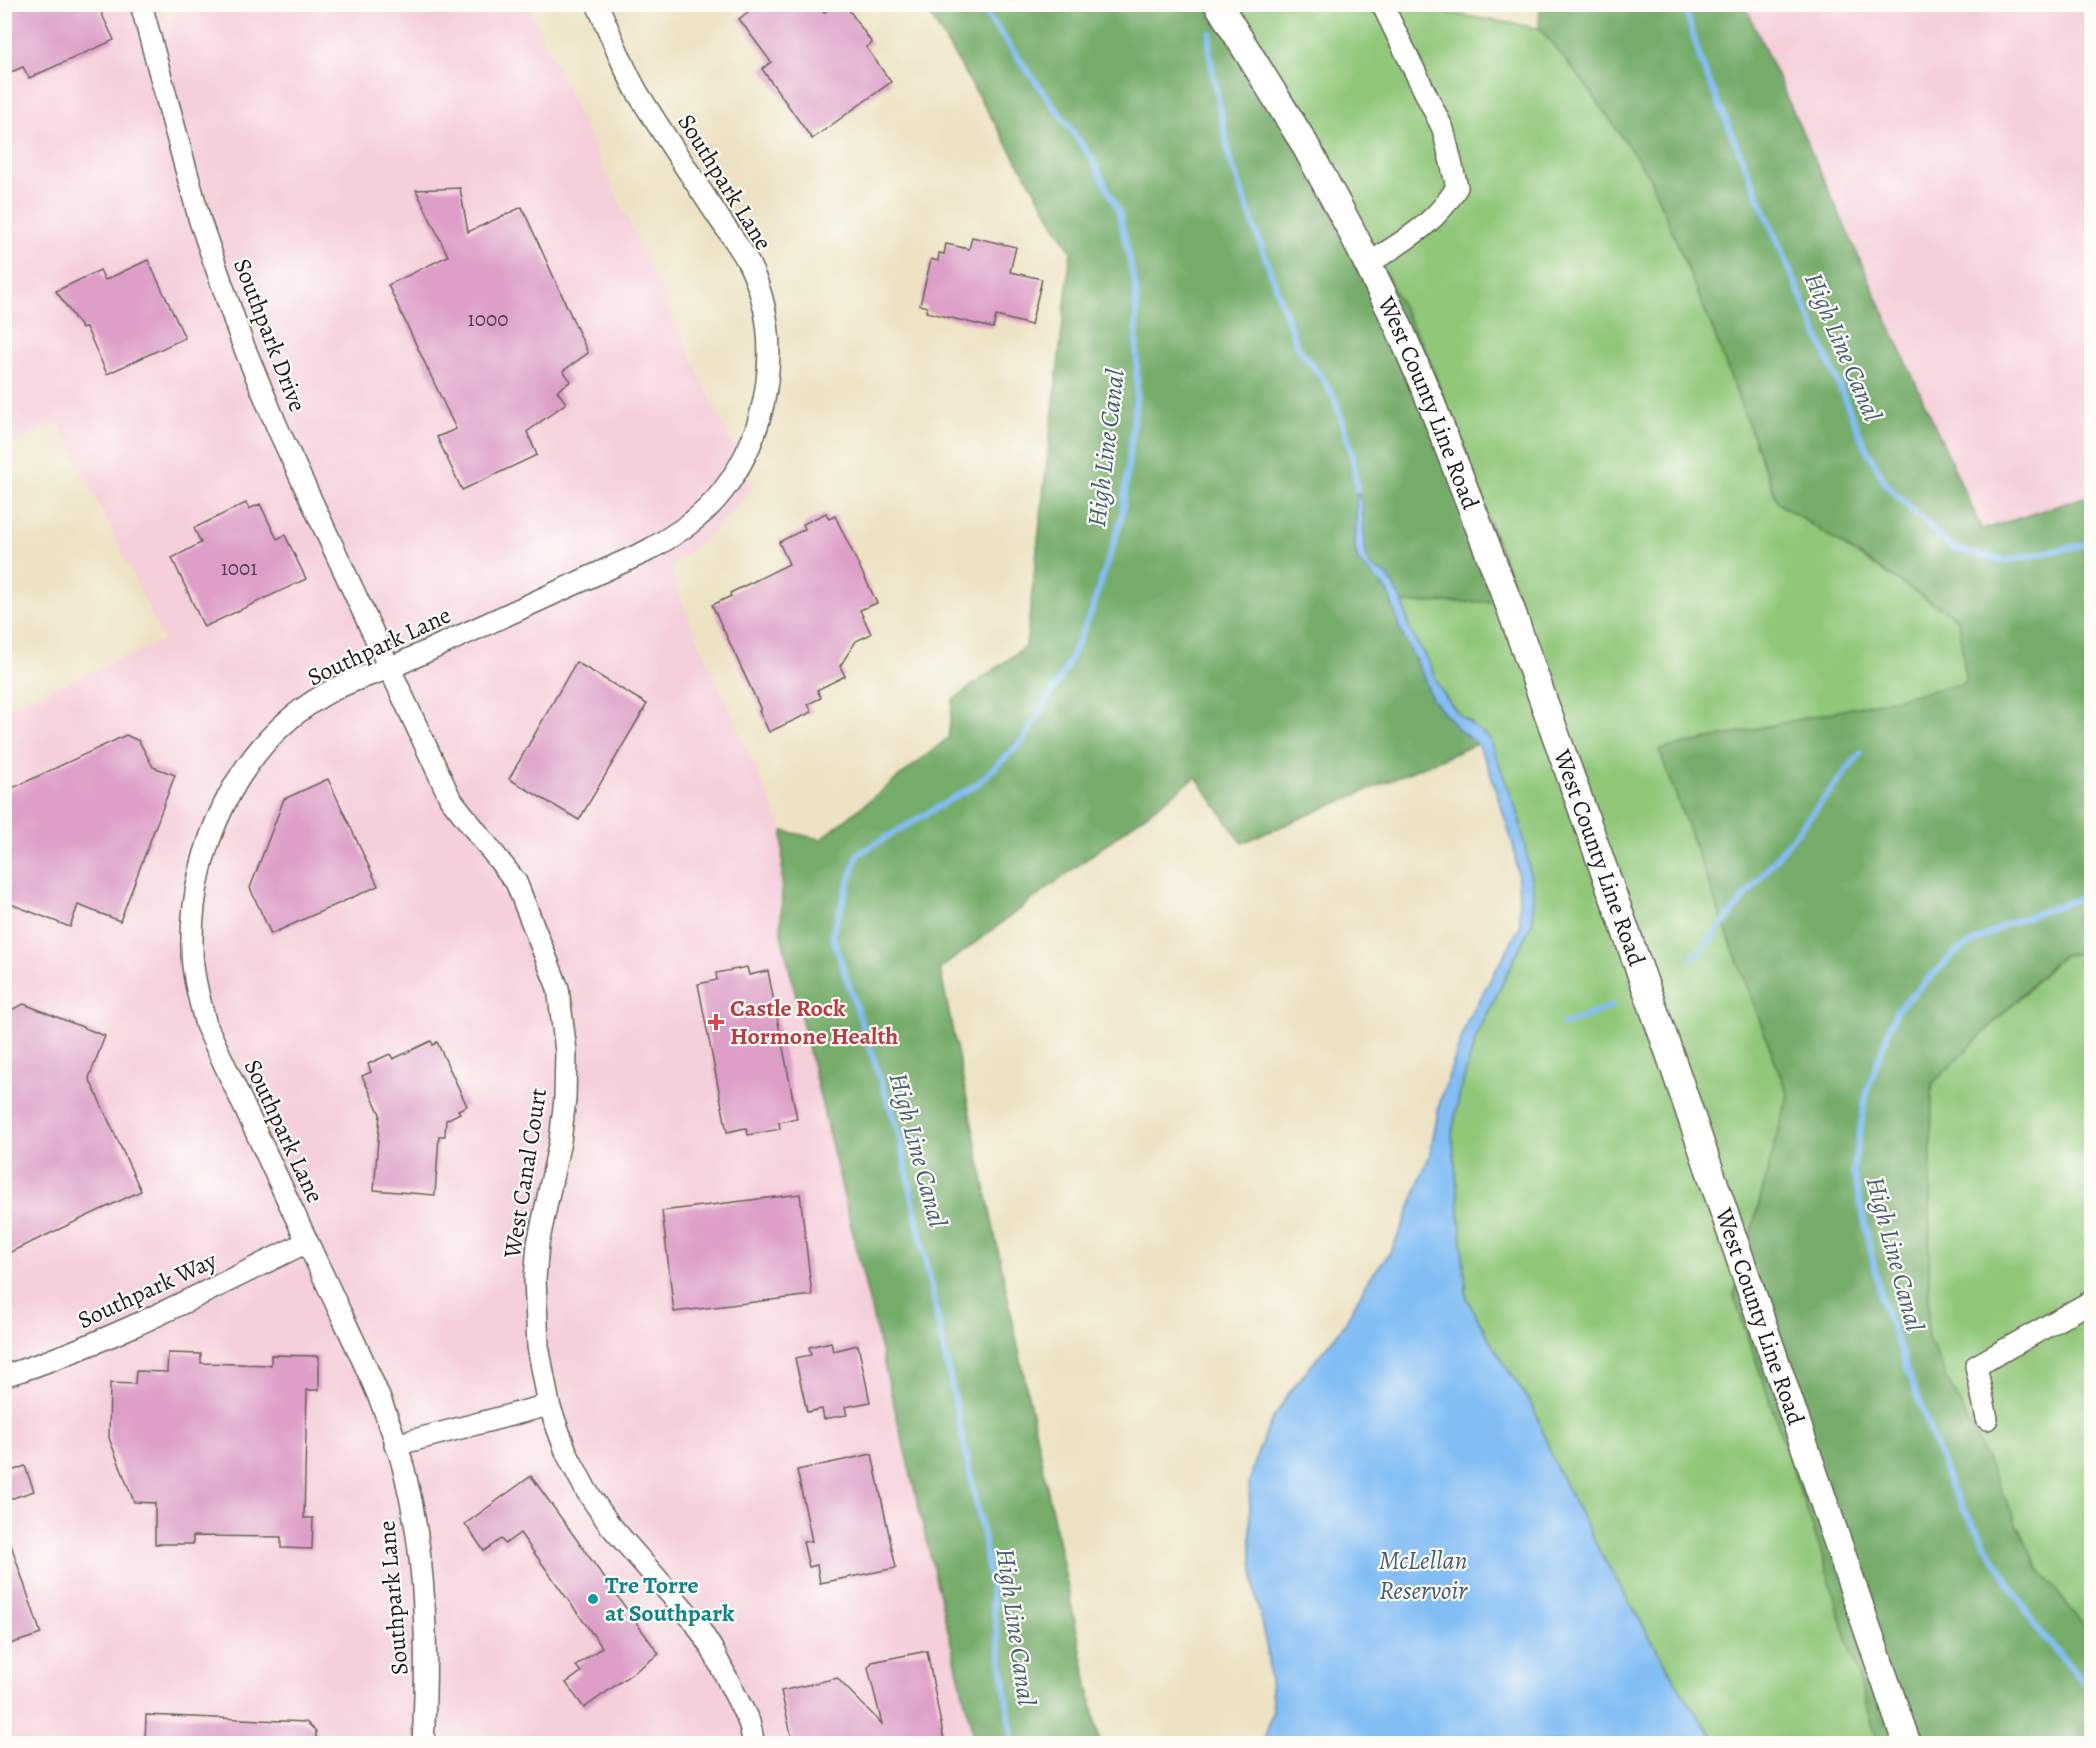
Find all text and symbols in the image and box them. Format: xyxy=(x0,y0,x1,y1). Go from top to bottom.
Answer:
street label: Southpark Lane xyxy=(670,108,780,256)
street label: Southpark Drive xyxy=(226,254,314,416)
water label: High Line Canal xyxy=(1796,267,1890,427)
street label: West County Line Road xyxy=(1370,290,1487,514)
house number: 1000 xyxy=(468,305,508,333)
water label: High Line Canal xyxy=(1079,367,1133,529)
house number: 1001 xyxy=(221,554,257,582)
street label: Southpark Lane xyxy=(302,599,456,693)
street label: West County Line Road xyxy=(1546,744,1653,970)
place label: Castle Rock Hormone Health xyxy=(730,992,898,1052)
marker: Castle Rock Hormone Health xyxy=(707,1013,725,1031)
street label: Southpark Lane xyxy=(237,1054,331,1208)
water label: High Line Canal xyxy=(881,1069,956,1232)
street label: West Canal Court xyxy=(496,1086,554,1261)
water label: High Line Canal xyxy=(1858,1173,1933,1336)
street label: West County Line Road xyxy=(1708,1203,1812,1429)
street label: Southpark Way xyxy=(72,1244,222,1336)
street label: Southpark Lane xyxy=(370,1519,416,1677)
water label: McLellan Reservoir xyxy=(1379,1543,1468,1608)
water label: High Line Canal xyxy=(988,1546,1044,1708)
place label: Tre Torre at Southpark xyxy=(605,1569,735,1629)
marker: Tre Torre at Southpark xyxy=(586,1592,600,1606)

